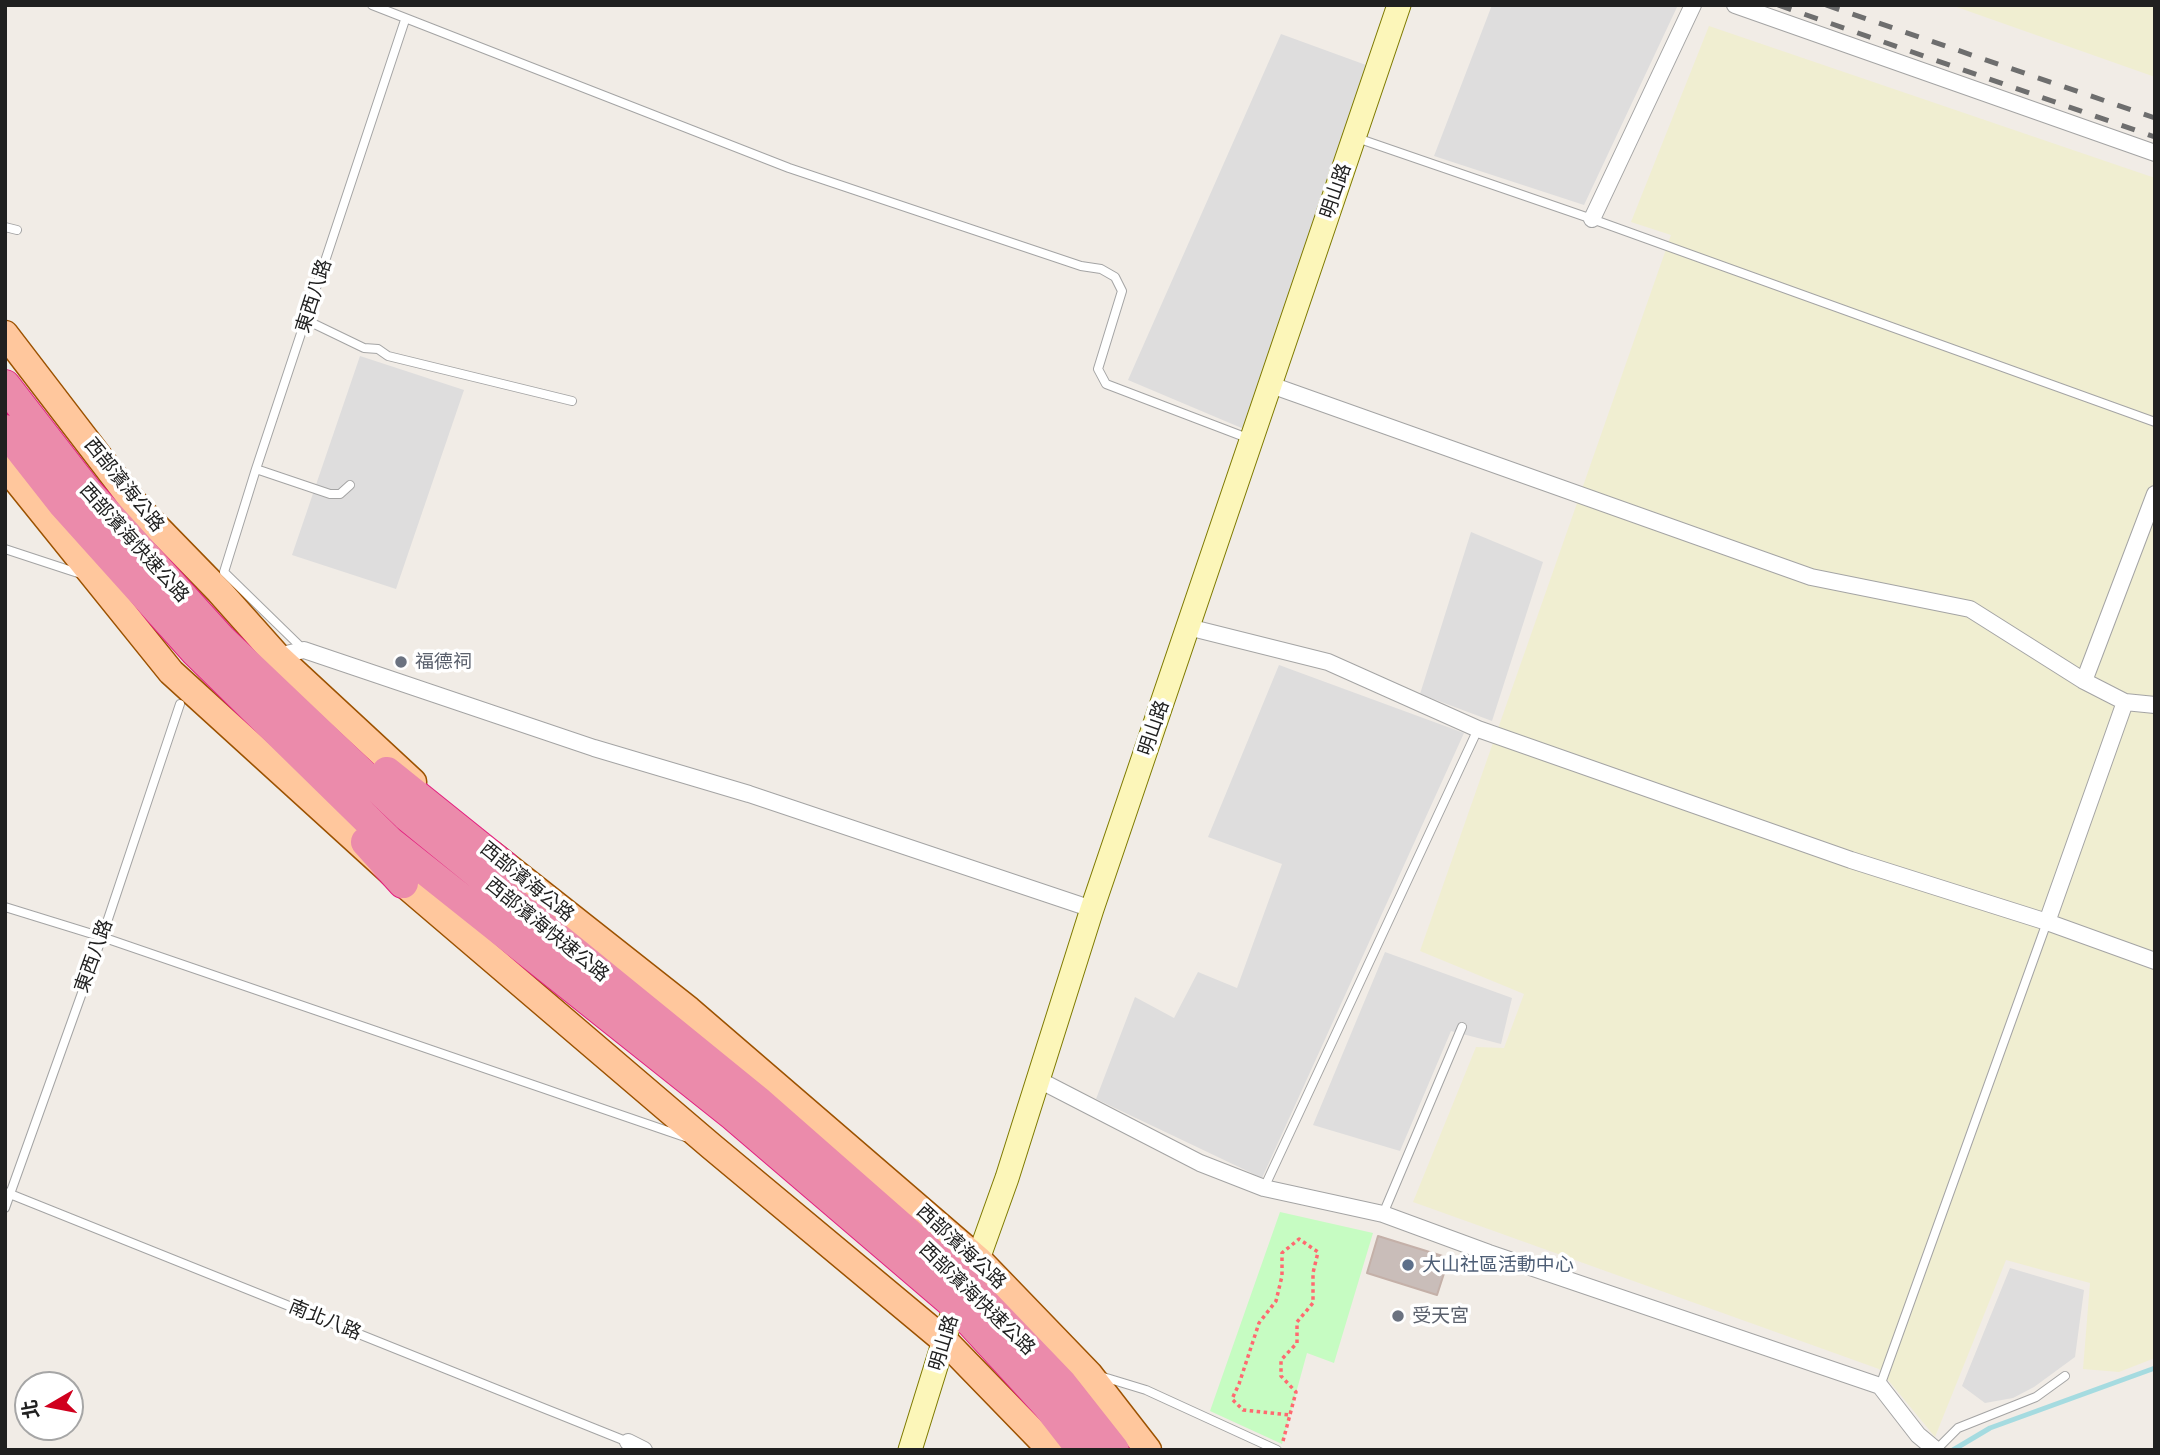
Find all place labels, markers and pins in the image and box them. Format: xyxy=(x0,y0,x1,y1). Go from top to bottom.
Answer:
place label: 福德祠 xyxy=(415,651,472,673)
marker: 福德祠 xyxy=(393,654,409,670)
place label: 大山社區活動中心 xyxy=(1422,1254,1574,1276)
marker: 大山社區活動中心 xyxy=(1400,1257,1416,1273)
place label: 受天宮 xyxy=(1412,1305,1469,1327)
marker: 受天宮 xyxy=(1390,1308,1406,1324)

